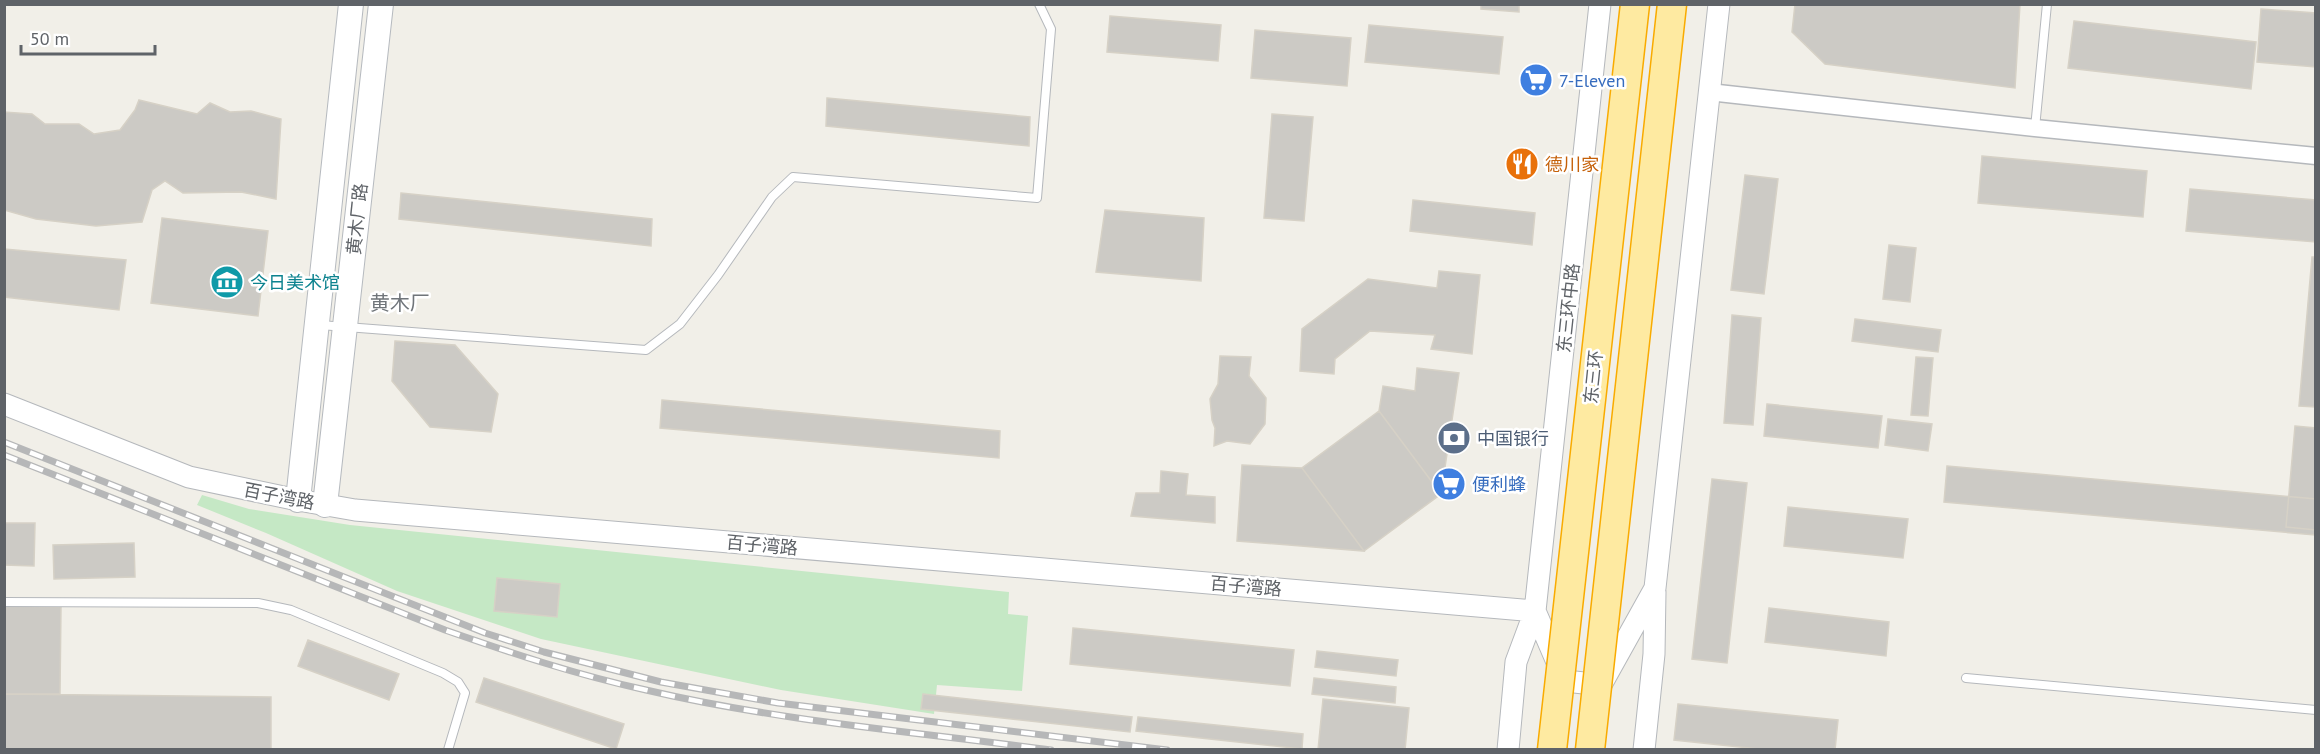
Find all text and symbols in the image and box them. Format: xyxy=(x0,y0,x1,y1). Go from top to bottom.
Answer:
scale bar xyxy=(21,18,154,56)
text: 50 m xyxy=(30,27,69,50)
supermarket icon: 7-Eleven xyxy=(1518,62,1554,98)
place label: 7-Eleven xyxy=(1559,69,1625,92)
restaurant icon: 德川家 xyxy=(1504,146,1540,182)
place label: 德川家 xyxy=(1545,153,1599,176)
street label: 黄木厂路 xyxy=(342,182,372,256)
street label: 东三环中路 xyxy=(1552,262,1584,354)
museum icon: 今日美术馆 xyxy=(209,264,245,300)
place label: 今日美术馆 xyxy=(250,271,340,294)
district label: 黄木厂 xyxy=(370,290,430,316)
street label: 东三环 xyxy=(1579,349,1607,405)
bank icon: 中国银行 xyxy=(1436,420,1472,456)
place label: 中国银行 xyxy=(1477,427,1549,450)
supermarket icon: 便利蜂 xyxy=(1431,466,1467,502)
place label: 便利蜂 xyxy=(1472,473,1526,496)
street label: 百子湾路 xyxy=(241,478,317,514)
street label: 百子湾路 xyxy=(725,530,799,560)
street label: 百子湾路 xyxy=(1209,571,1283,601)

